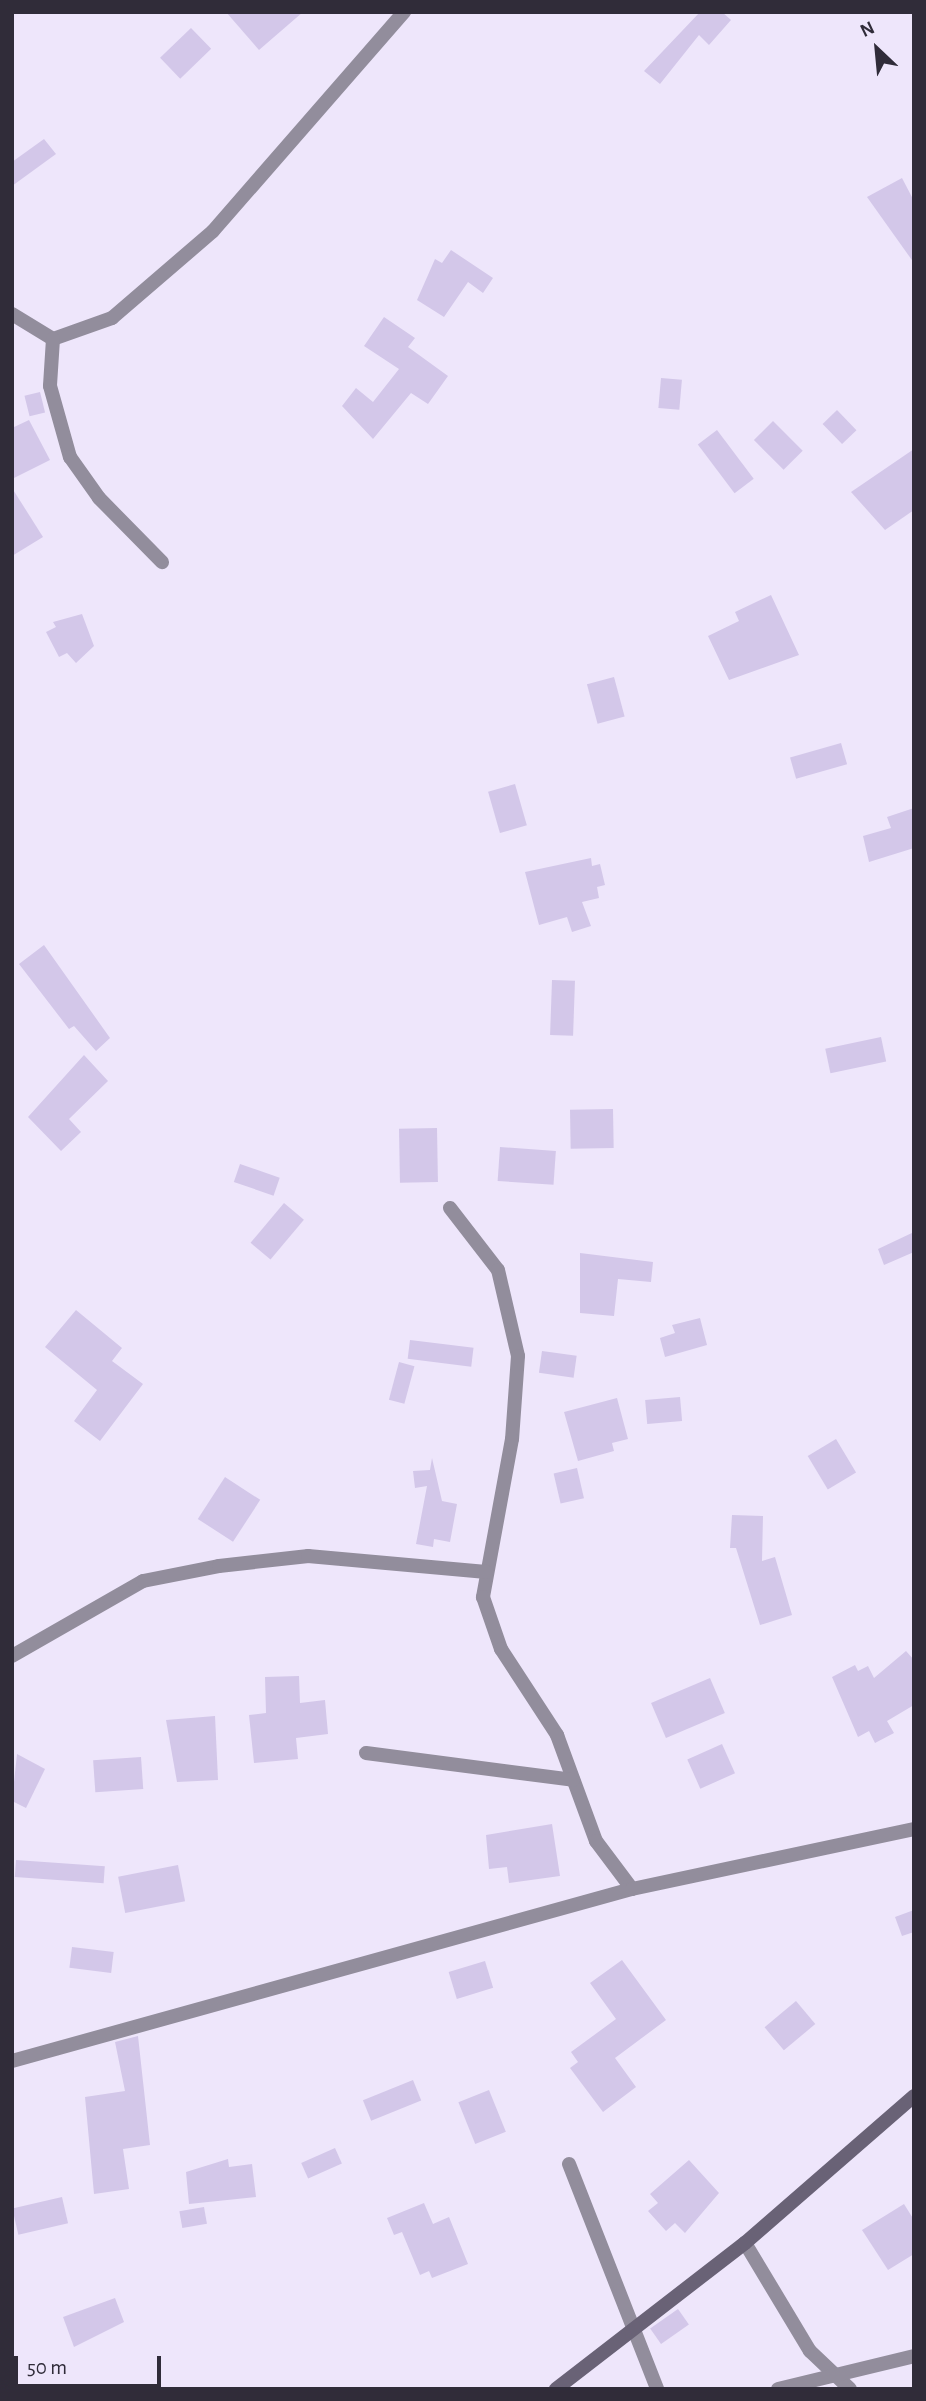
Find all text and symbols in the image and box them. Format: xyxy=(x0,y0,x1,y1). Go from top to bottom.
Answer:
north arrow xyxy=(842,14,912,84)
text: N xyxy=(857,18,878,41)
scale bar xyxy=(18,2342,164,2386)
text: 50 m xyxy=(27,2357,67,2378)

